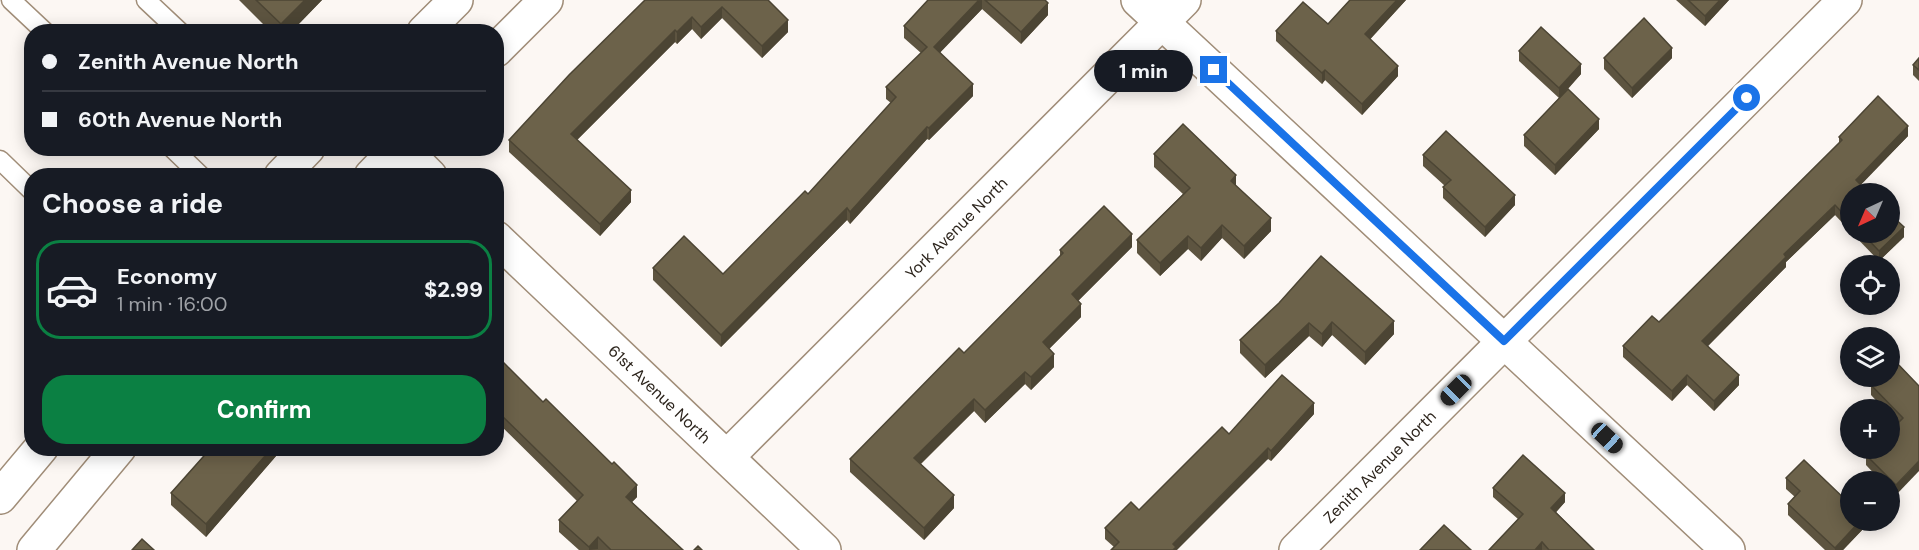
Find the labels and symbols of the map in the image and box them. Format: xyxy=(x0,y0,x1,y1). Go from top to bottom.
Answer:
callout: 1 min xyxy=(1094,49,1193,91)
route end xyxy=(1200,56,1227,83)
route start xyxy=(1733,84,1760,111)
street label: York Avenue North xyxy=(900,172,1012,284)
north arrow xyxy=(1840,183,1900,243)
street label: 61st Avenue North xyxy=(604,340,716,448)
car xyxy=(1437,371,1475,409)
street label: Zenith Avenue North xyxy=(1319,406,1440,527)
car xyxy=(1588,419,1626,457)

